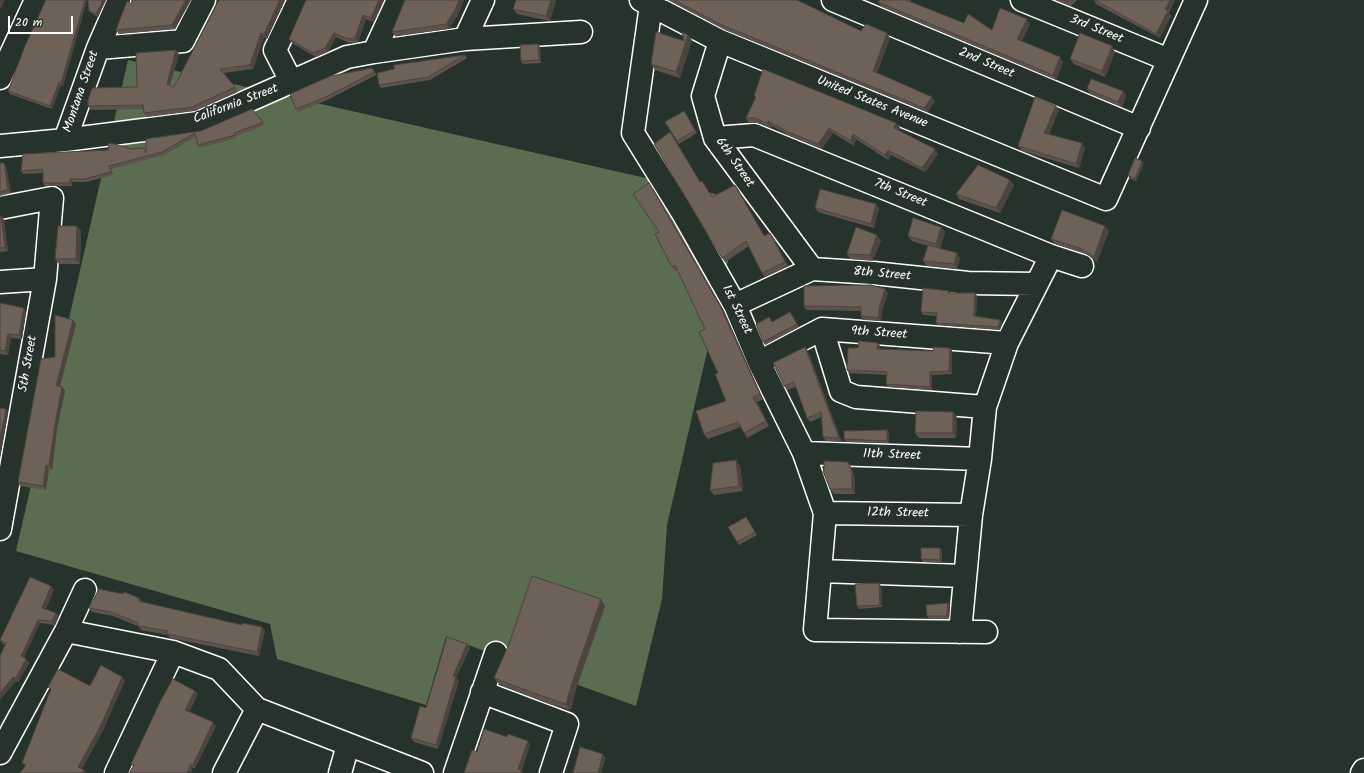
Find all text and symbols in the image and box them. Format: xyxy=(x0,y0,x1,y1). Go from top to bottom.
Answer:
scale bar xyxy=(10,8,75,34)
street label: 3rd Street xyxy=(1067,12,1125,48)
text: 20 m xyxy=(15,13,42,32)
street label: 2nd Street xyxy=(956,45,1016,83)
street label: Montana Street xyxy=(61,49,103,135)
street label: United States Avenue xyxy=(814,74,930,132)
street label: California Street xyxy=(191,82,281,128)
street label: 6th Street xyxy=(711,135,757,191)
street label: 7th Street xyxy=(871,176,929,212)
street label: 8th Street xyxy=(852,265,912,285)
street label: 1st Street xyxy=(717,283,755,337)
street label: 9th Street xyxy=(850,324,908,344)
street label: 5th Street xyxy=(16,334,42,394)
street label: 11th Street xyxy=(863,447,921,465)
street label: 12th Street xyxy=(867,506,929,522)

